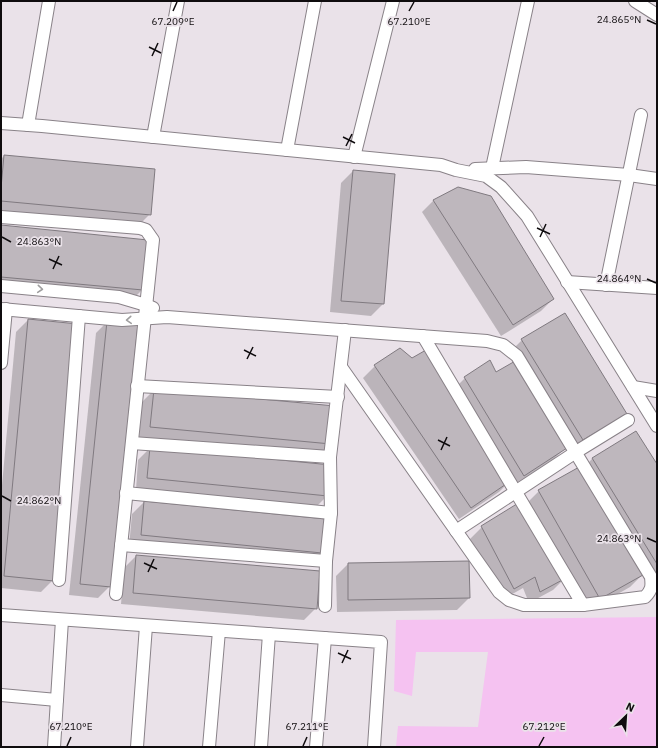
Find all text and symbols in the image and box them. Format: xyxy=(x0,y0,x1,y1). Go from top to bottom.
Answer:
text: 24.865°N xyxy=(597,13,641,26)
text: 67.209°E xyxy=(151,15,195,28)
text: 67.210°E xyxy=(387,15,431,28)
text: 24.863°N xyxy=(17,235,61,248)
text: 24.864°N xyxy=(597,272,641,285)
one-way arrow xyxy=(37,285,43,294)
one-way arrow xyxy=(126,315,132,324)
text: 24.862°N xyxy=(17,494,61,507)
text: 24.863°N xyxy=(597,532,641,545)
north arrow xyxy=(606,696,646,736)
text: N xyxy=(624,699,637,715)
text: 67.210°E xyxy=(49,720,93,733)
text: 67.211°E xyxy=(285,720,329,733)
text: 67.212°E xyxy=(522,720,566,733)

